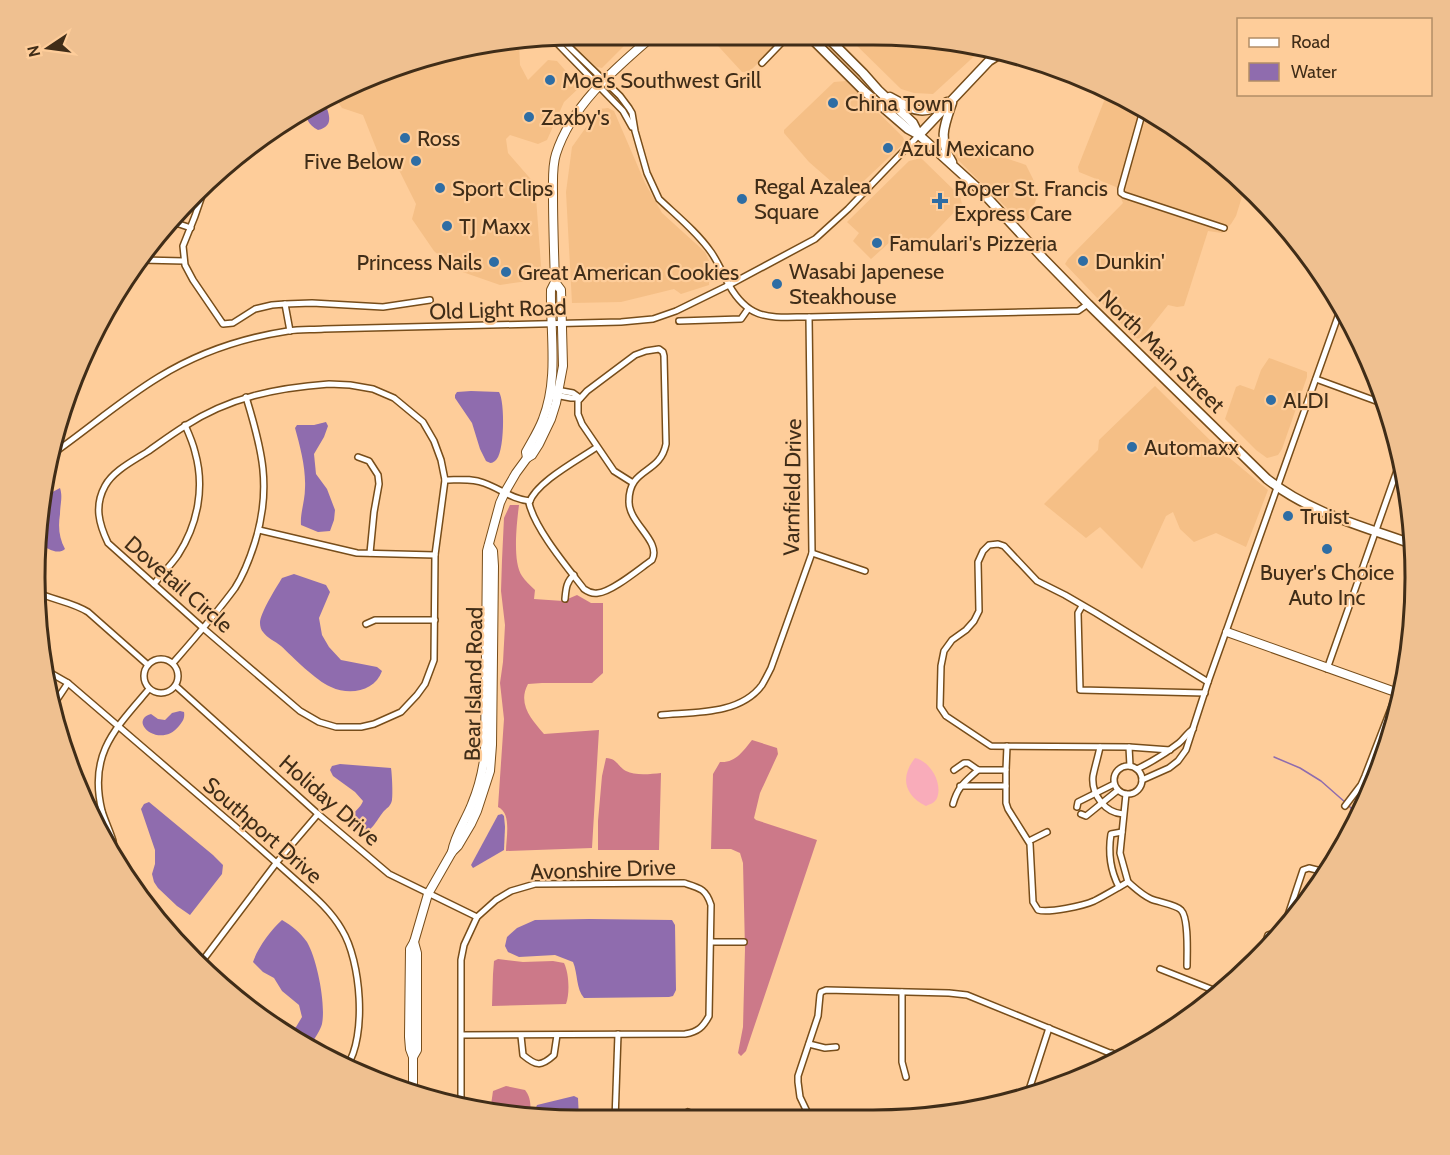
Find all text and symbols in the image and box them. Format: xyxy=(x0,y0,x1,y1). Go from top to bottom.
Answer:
north arrow xyxy=(18,18,78,78)
legend xyxy=(1237,18,1432,96)
text: Road xyxy=(1291,31,1330,53)
text: N xyxy=(23,44,44,59)
text: Water xyxy=(1291,61,1337,83)
place label: Moe's Southwest Grill xyxy=(562,67,762,94)
marker: Moe's Southwest Grill xyxy=(543,73,557,87)
place label: China Town xyxy=(845,90,953,117)
marker: China Town xyxy=(826,96,840,110)
place label: Zaxby's xyxy=(541,104,610,131)
marker: Zaxby's xyxy=(522,110,536,124)
place label: Ross xyxy=(417,125,460,152)
marker: Ross xyxy=(398,131,412,145)
place label: Azul Mexicano xyxy=(900,135,1034,162)
marker: Azul Mexicano xyxy=(881,141,895,155)
place label: Five Below xyxy=(304,148,404,175)
marker: Five Below xyxy=(409,154,423,168)
place label: Regal Azalea Square xyxy=(754,173,872,225)
place label: Sport Clips xyxy=(452,175,553,202)
place label: Roper St. Francis Express Care xyxy=(954,175,1108,227)
marker: Sport Clips xyxy=(433,181,447,195)
marker: Regal Azalea Square xyxy=(735,192,749,206)
marker: Roper St. Francis Express Care xyxy=(931,192,949,210)
place label: TJ Maxx xyxy=(459,213,531,240)
marker: TJ Maxx xyxy=(440,219,454,233)
place label: Famulari's Pizzeria xyxy=(889,230,1058,257)
marker: Famulari's Pizzeria xyxy=(870,236,884,250)
place label: Dunkin' xyxy=(1095,248,1165,275)
place label: Princess Nails xyxy=(357,249,482,276)
marker: Dunkin' xyxy=(1076,254,1090,268)
marker: Princess Nails xyxy=(487,255,501,269)
place label: Wasabi Japenese Steakhouse xyxy=(789,258,944,310)
place label: Great American Cookies xyxy=(518,259,739,286)
marker: Great American Cookies xyxy=(499,265,513,279)
marker: Wasabi Japenese Steakhouse xyxy=(770,277,784,291)
street label: North Main Street xyxy=(1093,284,1231,419)
street label: Old Light Road xyxy=(429,294,567,325)
place label: ALDI xyxy=(1283,387,1329,414)
marker: ALDI xyxy=(1264,393,1278,407)
street label: Varnfield Drive xyxy=(778,418,807,556)
place label: Automaxx xyxy=(1144,434,1240,461)
marker: Automaxx xyxy=(1125,440,1139,454)
place label: Truist xyxy=(1300,503,1350,530)
marker: Truist xyxy=(1281,509,1295,523)
street label: Dovetail Circle xyxy=(119,530,238,639)
marker: Buyer's Choice Auto Inc xyxy=(1320,542,1334,556)
place label: Buyer's Choice Auto Inc xyxy=(1260,559,1394,611)
street label: Bear Island Road xyxy=(459,607,488,761)
street label: Holiday Drive xyxy=(274,749,386,852)
street label: Southport Drive xyxy=(198,771,328,889)
street label: Avonshire Drive xyxy=(530,853,676,886)

